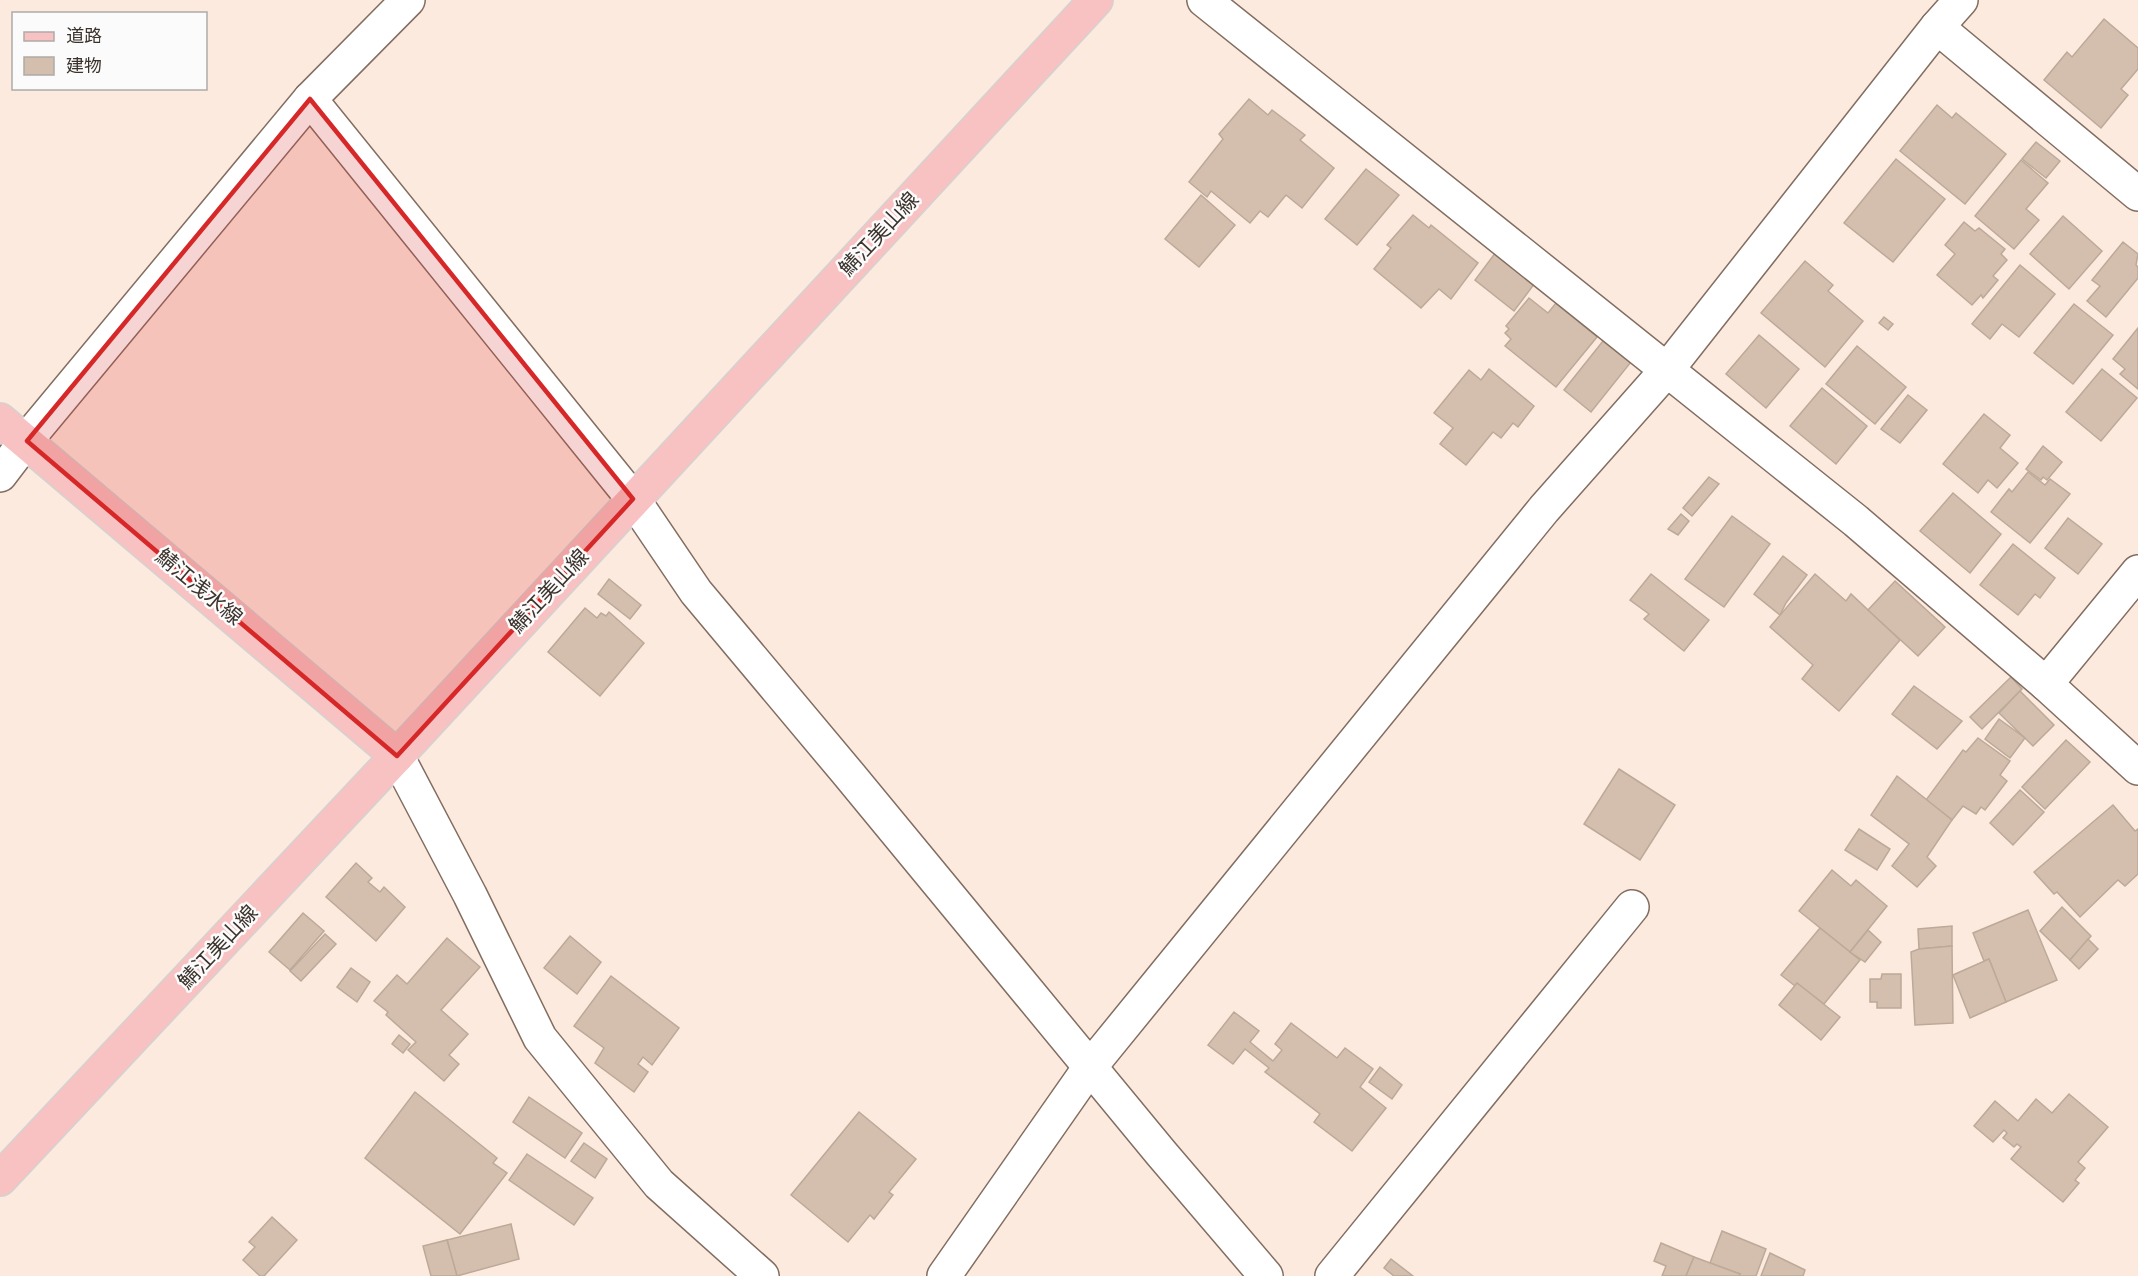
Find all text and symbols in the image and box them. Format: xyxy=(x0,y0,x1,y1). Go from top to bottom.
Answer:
legend xyxy=(12,12,207,90)
text: 道路 xyxy=(66,22,102,49)
text: 建物 xyxy=(66,52,102,79)
street label: 鯖江美山線 xyxy=(831,184,926,283)
street label: 鯖江浅水線 xyxy=(149,540,250,632)
street label: 鯖江美山線 xyxy=(501,541,596,640)
street label: 鯖江美山線 xyxy=(170,897,265,996)

